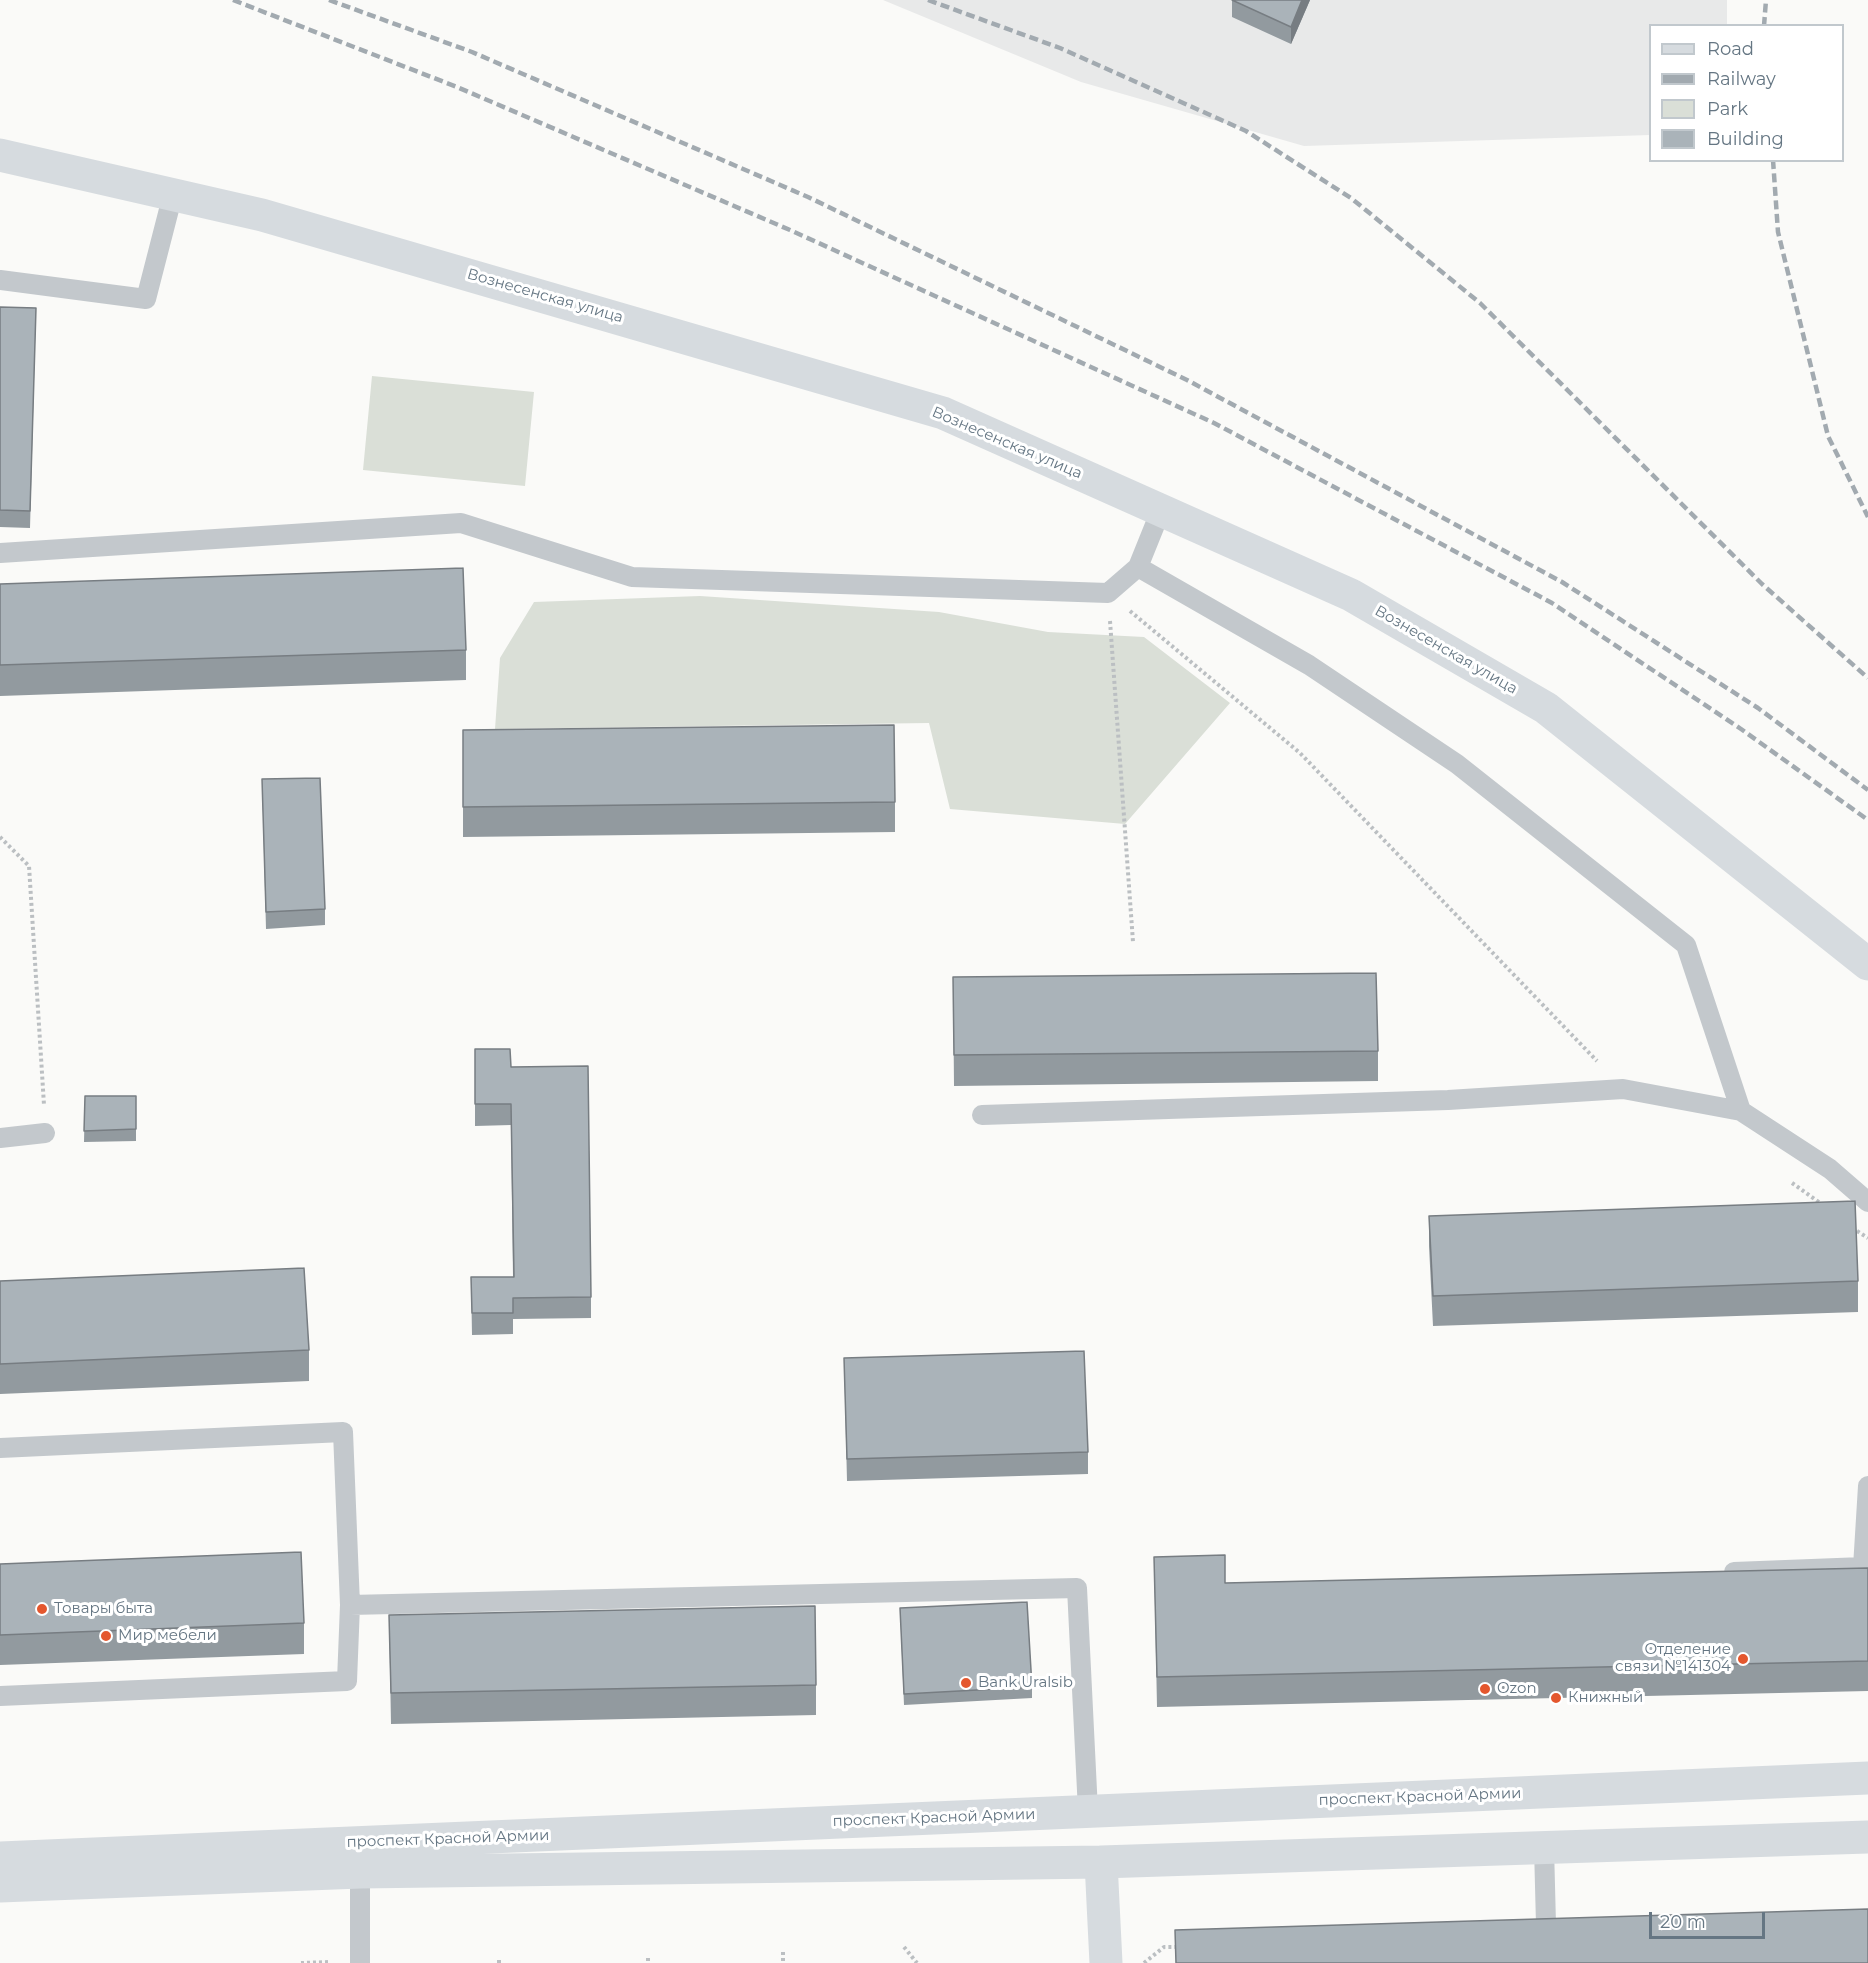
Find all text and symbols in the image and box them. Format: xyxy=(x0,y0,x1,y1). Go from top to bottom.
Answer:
legend xyxy=(1649,24,1844,162)
text: Road xyxy=(1707,38,1754,60)
text: Railway xyxy=(1707,68,1776,90)
text: Park xyxy=(1707,98,1748,120)
text: Building xyxy=(1707,128,1784,150)
street label: Вознесенская улица xyxy=(465,265,625,327)
street label: Вознесенская улица xyxy=(929,403,1085,483)
street label: Вознесенская улица xyxy=(1372,602,1520,698)
place label: Товары быта xyxy=(54,1600,153,1618)
marker: Товары быта xyxy=(35,1602,49,1616)
place label: Мир мебели xyxy=(118,1627,217,1645)
marker: Мир мебели xyxy=(99,1629,113,1643)
place label: Отделение связи №141304 xyxy=(1615,1641,1731,1676)
marker: Отделение связи №141304 xyxy=(1736,1652,1750,1666)
place label: Bank Uralsib xyxy=(978,1674,1073,1692)
marker: Bank Uralsib xyxy=(959,1676,973,1690)
place label: Ozon xyxy=(1497,1680,1537,1698)
marker: Ozon xyxy=(1478,1682,1492,1696)
place label: Книжный xyxy=(1568,1689,1643,1707)
marker: Книжный xyxy=(1549,1691,1563,1705)
street label: проспект Красной Армии xyxy=(1318,1784,1522,1810)
street label: проспект Красной Армии xyxy=(832,1805,1036,1831)
street label: проспект Красной Армии xyxy=(346,1826,550,1852)
scale bar xyxy=(1652,1900,1768,1938)
text: 20 m xyxy=(1660,1911,1706,1933)

